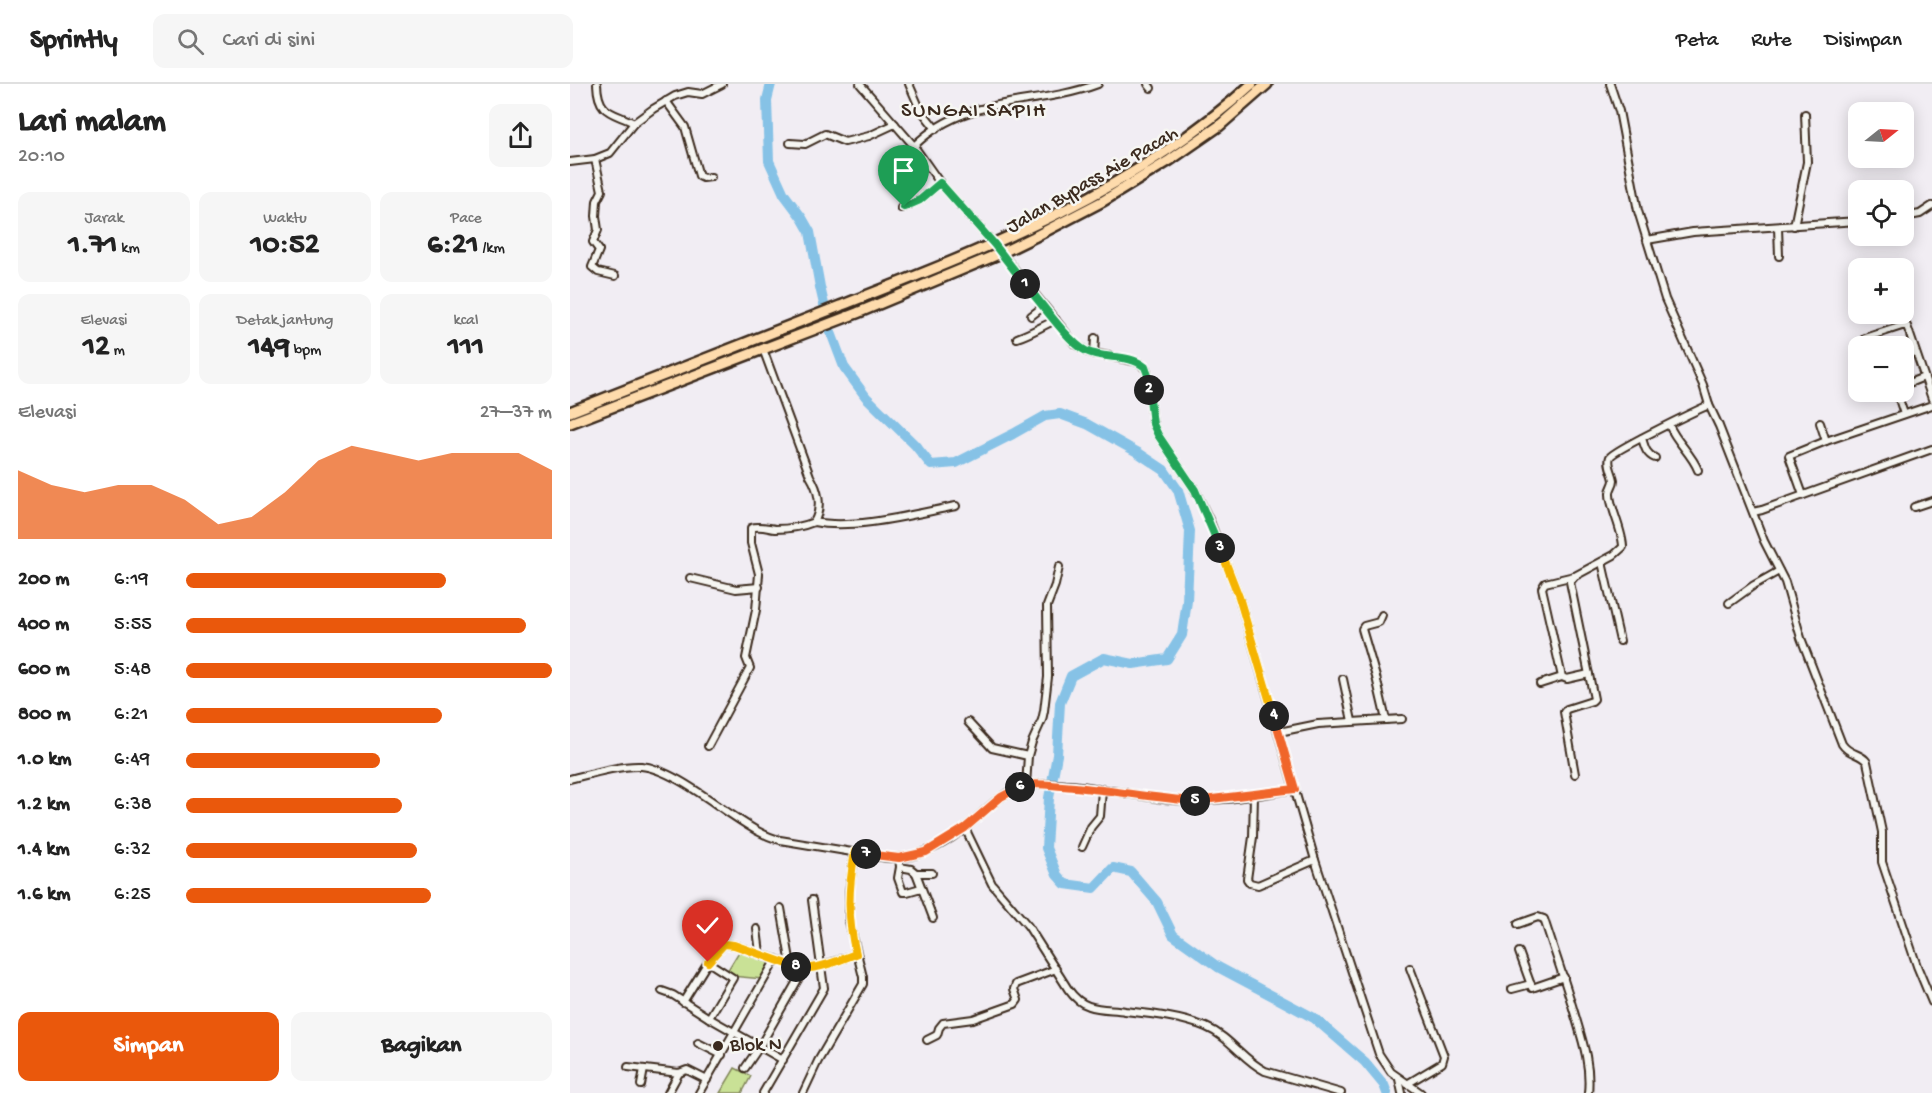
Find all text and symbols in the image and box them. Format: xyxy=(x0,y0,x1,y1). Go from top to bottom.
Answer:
search box xyxy=(153,14,573,68)
text: Sprintly xyxy=(30,25,117,58)
icon: search xyxy=(174,25,207,58)
text: Cari di sini xyxy=(222,28,315,54)
text: Peta xyxy=(1676,29,1718,54)
text: Rute xyxy=(1751,29,1792,54)
text: Disimpan xyxy=(1825,29,1902,54)
district label: SUNGAI SAPIH xyxy=(901,99,1047,125)
north arrow xyxy=(1848,102,1914,168)
map controls xyxy=(1848,102,1914,402)
text: Lari malam xyxy=(18,104,166,142)
button: share xyxy=(489,104,552,167)
street label: Jalan Bypass Aie Pacah xyxy=(1003,122,1183,239)
pin xyxy=(878,145,929,207)
text: 20:10 xyxy=(18,146,65,169)
icon: arrive xyxy=(887,154,920,187)
button: locate xyxy=(1848,180,1914,246)
text: Jarak xyxy=(84,210,124,229)
text: Waktu xyxy=(263,210,307,229)
text: Pace xyxy=(450,210,482,229)
text: 1.71 xyxy=(68,229,117,264)
text: 10:52 xyxy=(250,229,320,264)
text: 6:21 xyxy=(427,229,479,264)
text: km xyxy=(117,240,140,259)
text: /km xyxy=(479,240,505,259)
button: + xyxy=(1848,258,1914,324)
pin: 1 xyxy=(1010,269,1040,299)
text: 1 xyxy=(1022,274,1028,293)
text: Elevasi xyxy=(80,312,128,331)
text: Detak jantung xyxy=(237,312,333,331)
text: kcal xyxy=(454,312,478,331)
text: 12 xyxy=(83,331,110,366)
text: 149 xyxy=(249,331,290,366)
text: 111 xyxy=(448,331,484,366)
button: − xyxy=(1848,336,1914,402)
text: m xyxy=(110,342,125,361)
text: bpm xyxy=(290,342,321,361)
pin: 2 xyxy=(1134,375,1164,405)
text: 2 xyxy=(1145,380,1153,399)
text: Elevasi xyxy=(18,402,77,425)
text: 27–37 m xyxy=(480,402,552,425)
pin: 3 xyxy=(1205,533,1235,563)
text: 3 xyxy=(1216,538,1224,557)
text: 200 m xyxy=(18,569,69,592)
text: 6:19 xyxy=(114,569,149,592)
text: 400 m xyxy=(18,614,69,637)
text: 5:55 xyxy=(114,614,152,637)
text: 600 m xyxy=(18,659,70,682)
text: 5:48 xyxy=(114,659,151,682)
pin: 4 xyxy=(1259,701,1289,731)
text: 800 m xyxy=(18,704,71,727)
text: 6:21 xyxy=(114,704,148,727)
text: 4 xyxy=(1270,706,1278,725)
text: 1.0 km xyxy=(18,749,72,772)
text: 6:49 xyxy=(114,749,150,772)
pin: 6 xyxy=(1005,772,1035,802)
text: 6 xyxy=(1016,777,1024,796)
pin: 5 xyxy=(1180,786,1210,816)
text: 5 xyxy=(1191,791,1199,810)
text: 1.2 km xyxy=(18,794,70,817)
text: 6:38 xyxy=(114,794,152,817)
text: 1.4 km xyxy=(18,839,70,862)
text: 6:32 xyxy=(114,839,151,862)
pin: 7 xyxy=(851,839,881,869)
text: 7 xyxy=(862,844,870,863)
text: 1.6 km xyxy=(18,884,70,907)
text: 6:25 xyxy=(114,884,151,907)
pin xyxy=(682,900,733,962)
icon: check xyxy=(691,909,724,942)
pin: 8 xyxy=(781,952,811,982)
text: 8 xyxy=(792,957,800,976)
button: Simpan xyxy=(18,1012,279,1081)
button: Bagikan xyxy=(291,1012,552,1081)
place label: Blok N xyxy=(729,1035,782,1058)
marker: Blok N xyxy=(711,1039,725,1053)

